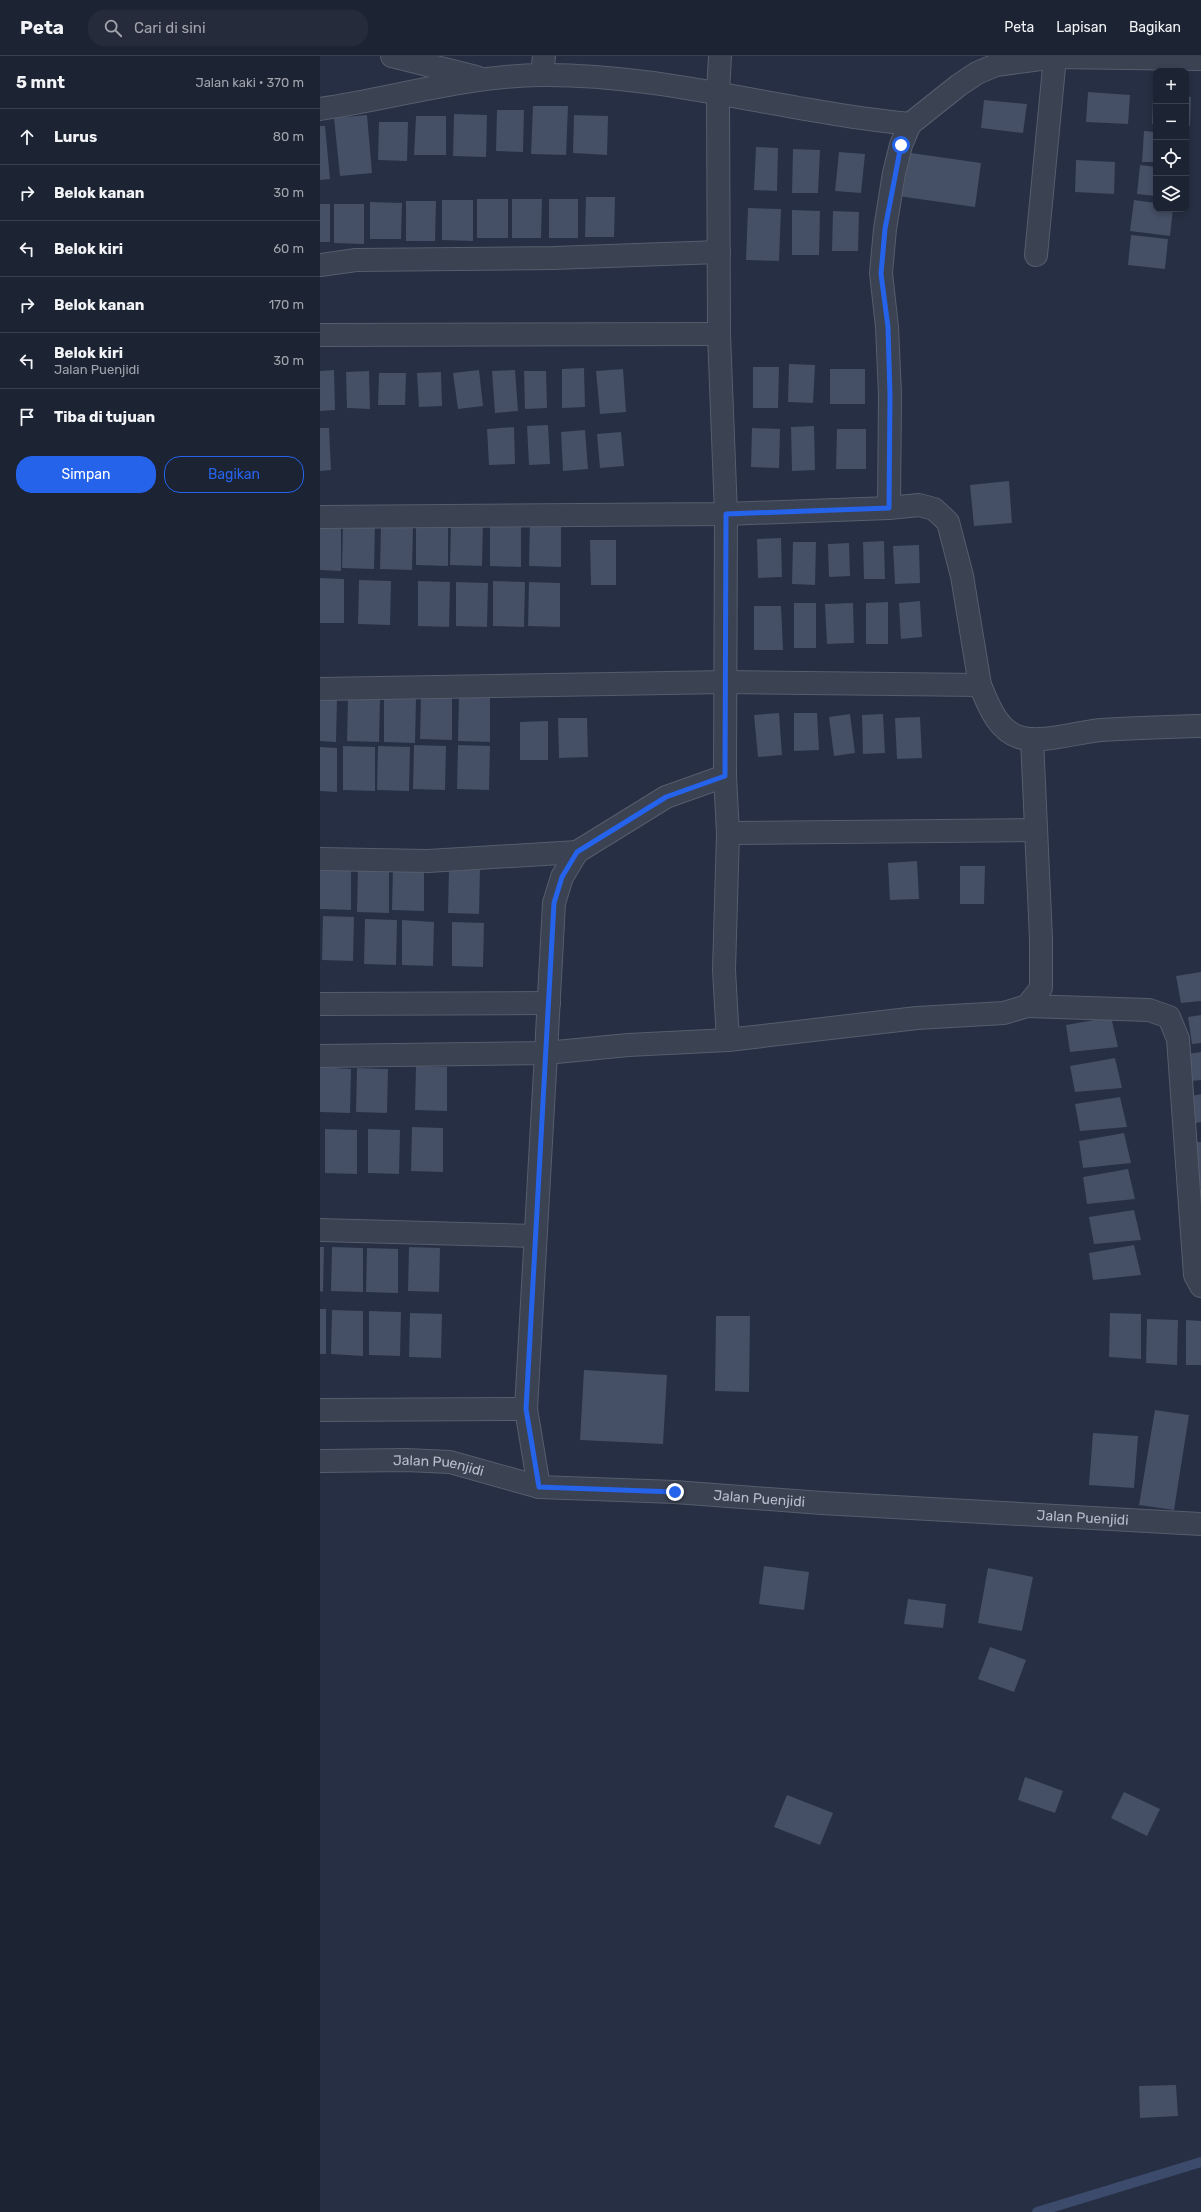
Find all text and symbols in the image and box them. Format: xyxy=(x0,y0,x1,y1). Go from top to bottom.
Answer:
search box xyxy=(88,10,368,46)
text: Peta xyxy=(20,16,64,39)
icon: search xyxy=(102,17,124,39)
text: Cari di sini xyxy=(134,19,206,37)
text: Peta xyxy=(1004,19,1034,36)
text: Lapisan xyxy=(1056,19,1107,36)
text: Bagikan xyxy=(1129,19,1181,36)
map controls xyxy=(1153,68,1189,212)
button: + xyxy=(1153,68,1189,104)
text: 5 mnt xyxy=(16,72,65,92)
text: Jalan kaki · 370 m xyxy=(195,75,304,90)
button: − xyxy=(1153,104,1189,140)
icon: ahead xyxy=(16,126,38,148)
text: Lurus xyxy=(54,128,97,146)
text: 80 m xyxy=(273,129,304,144)
route start xyxy=(892,136,910,154)
button: locate xyxy=(1153,140,1189,176)
button: layers xyxy=(1153,176,1189,212)
icon: right xyxy=(16,182,38,204)
text: Belok kanan xyxy=(54,184,144,202)
text: 30 m xyxy=(273,185,304,200)
icon: left xyxy=(16,238,38,260)
text: Belok kiri xyxy=(54,240,123,258)
text: 60 m xyxy=(273,241,304,256)
icon: right xyxy=(16,294,38,316)
text: Belok kanan xyxy=(54,296,144,314)
text: 170 m xyxy=(269,297,304,312)
text: Belok kiri xyxy=(54,344,123,362)
icon: left xyxy=(16,350,38,372)
text: 30 m xyxy=(273,353,304,368)
text: Jalan Puenjidi xyxy=(54,362,139,377)
icon: arrive xyxy=(16,406,38,428)
text: Tiba di tujuan xyxy=(54,408,155,426)
button: Simpan xyxy=(16,456,156,493)
button: Bagikan xyxy=(164,456,304,493)
street label: Jalan Puenjidi xyxy=(393,1452,486,1480)
route end xyxy=(666,1483,684,1501)
street label: Jalan Puenjidi xyxy=(713,1487,806,1511)
street label: Jalan Puenjidi xyxy=(1036,1507,1129,1529)

